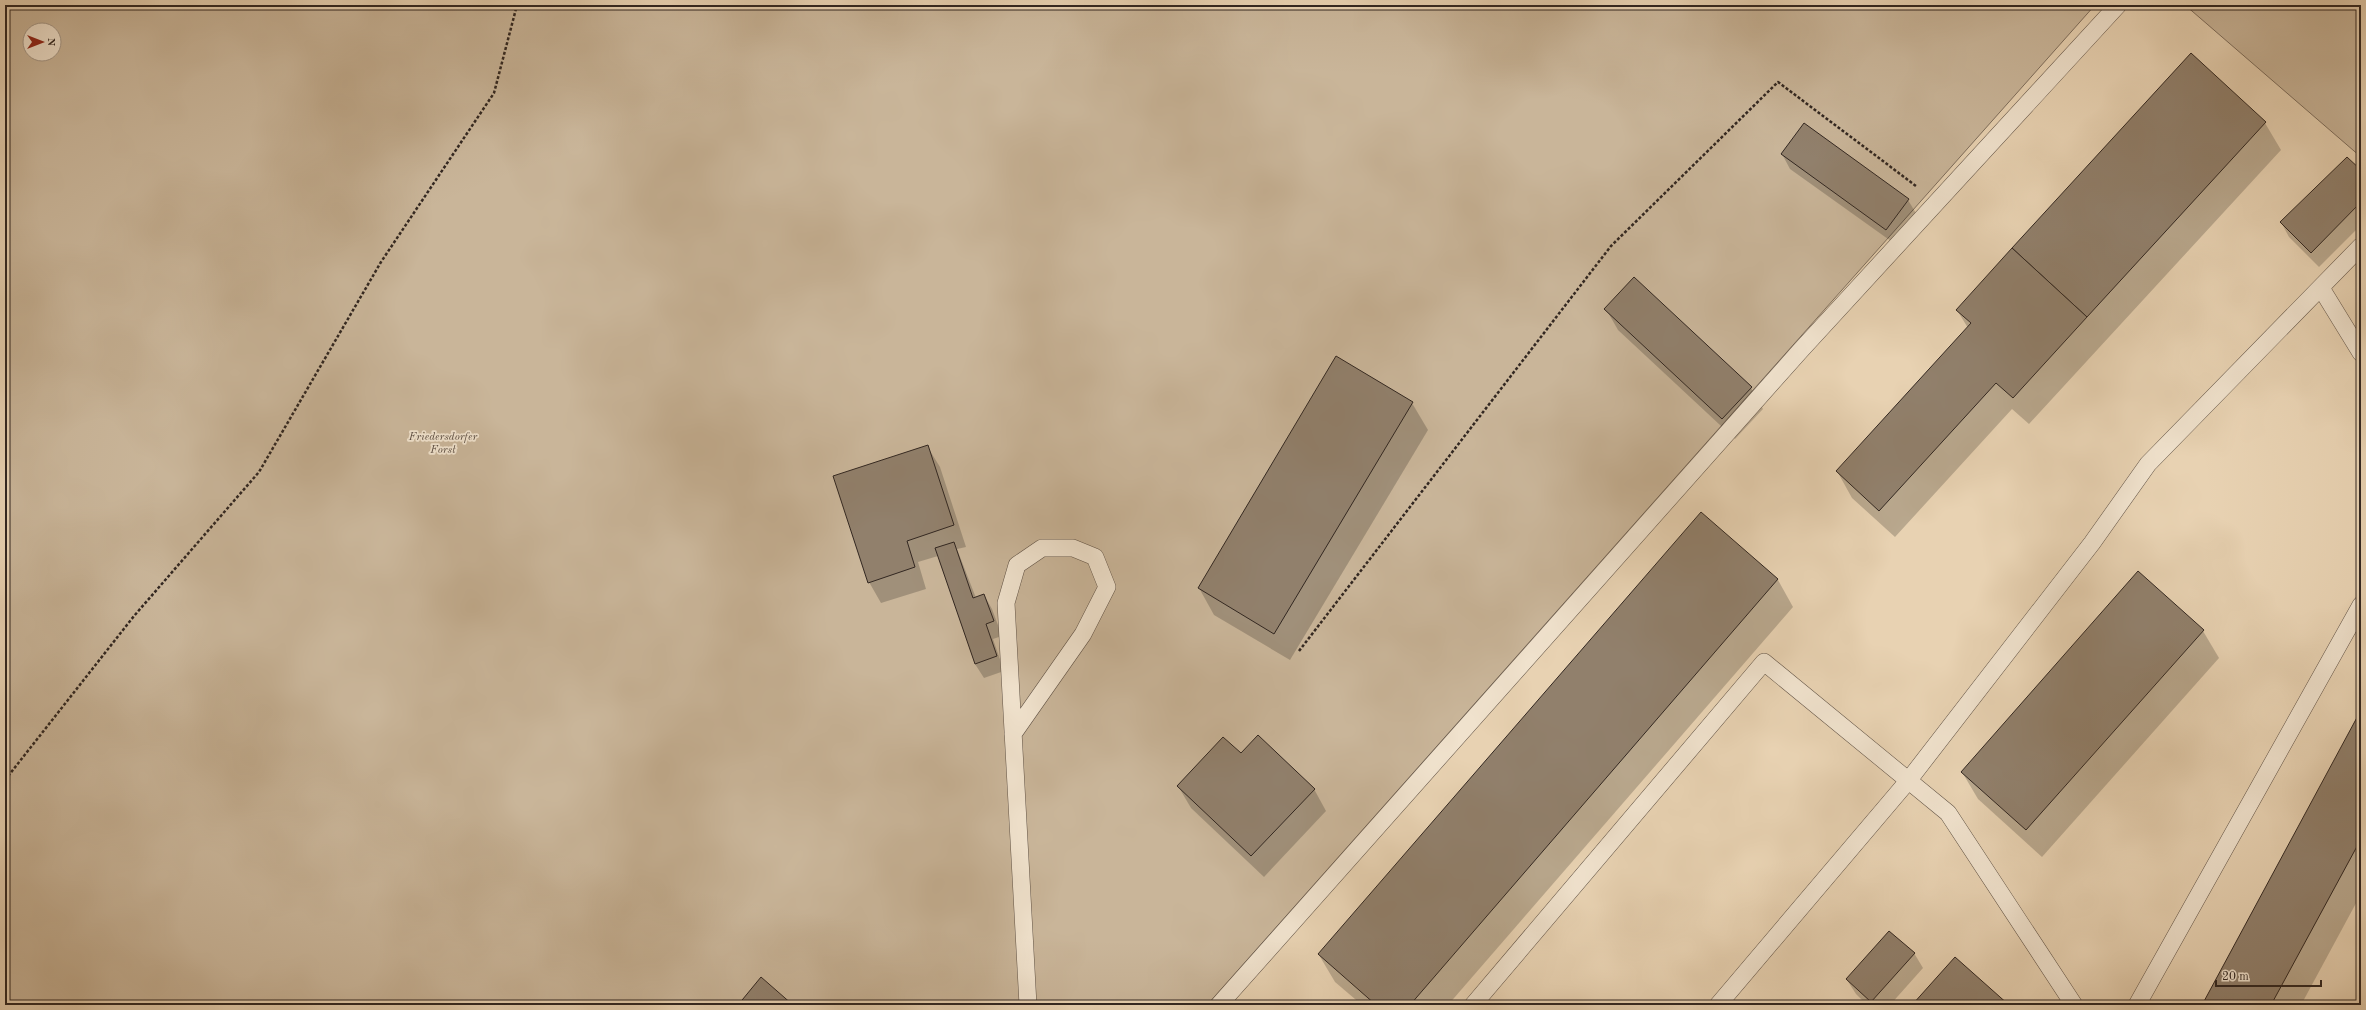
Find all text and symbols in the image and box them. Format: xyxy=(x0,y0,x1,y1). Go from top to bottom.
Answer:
north arrow xyxy=(22,22,62,62)
text: N xyxy=(45,38,56,47)
park label: Friedersdorfer Forst xyxy=(408,432,478,456)
scale bar xyxy=(2216,962,2321,988)
text: 20 m xyxy=(2222,971,2249,983)

